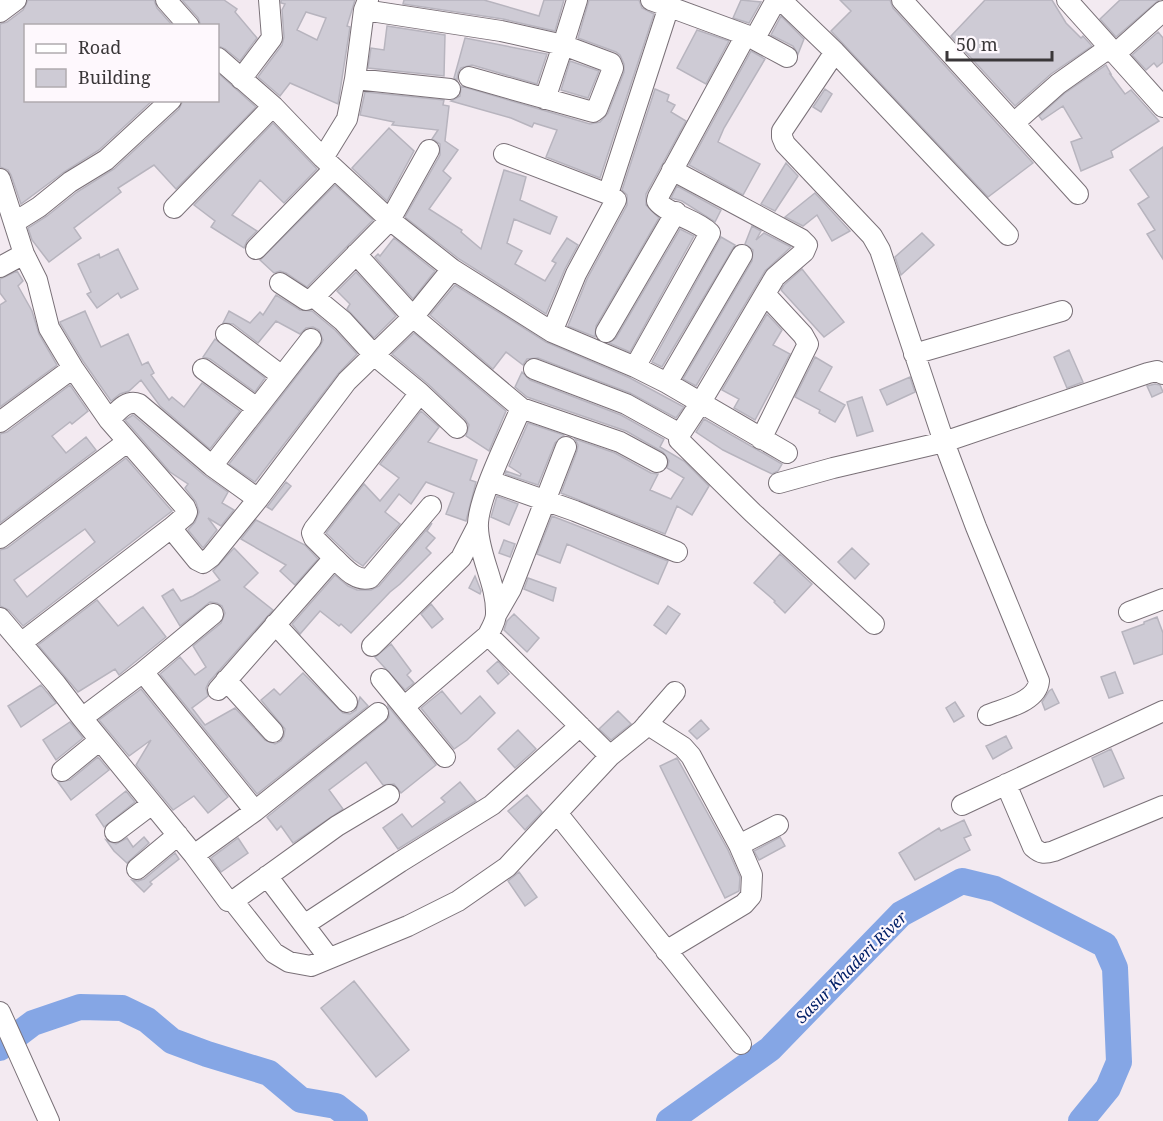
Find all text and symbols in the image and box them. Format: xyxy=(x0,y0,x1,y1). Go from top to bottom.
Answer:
legend xyxy=(24,24,219,102)
scale bar xyxy=(947,24,1052,62)
text: 50 m xyxy=(956,32,998,56)
text: Road xyxy=(78,35,121,59)
text: Building xyxy=(78,65,151,89)
water label: Sasur Khaderi River xyxy=(790,906,912,1028)

